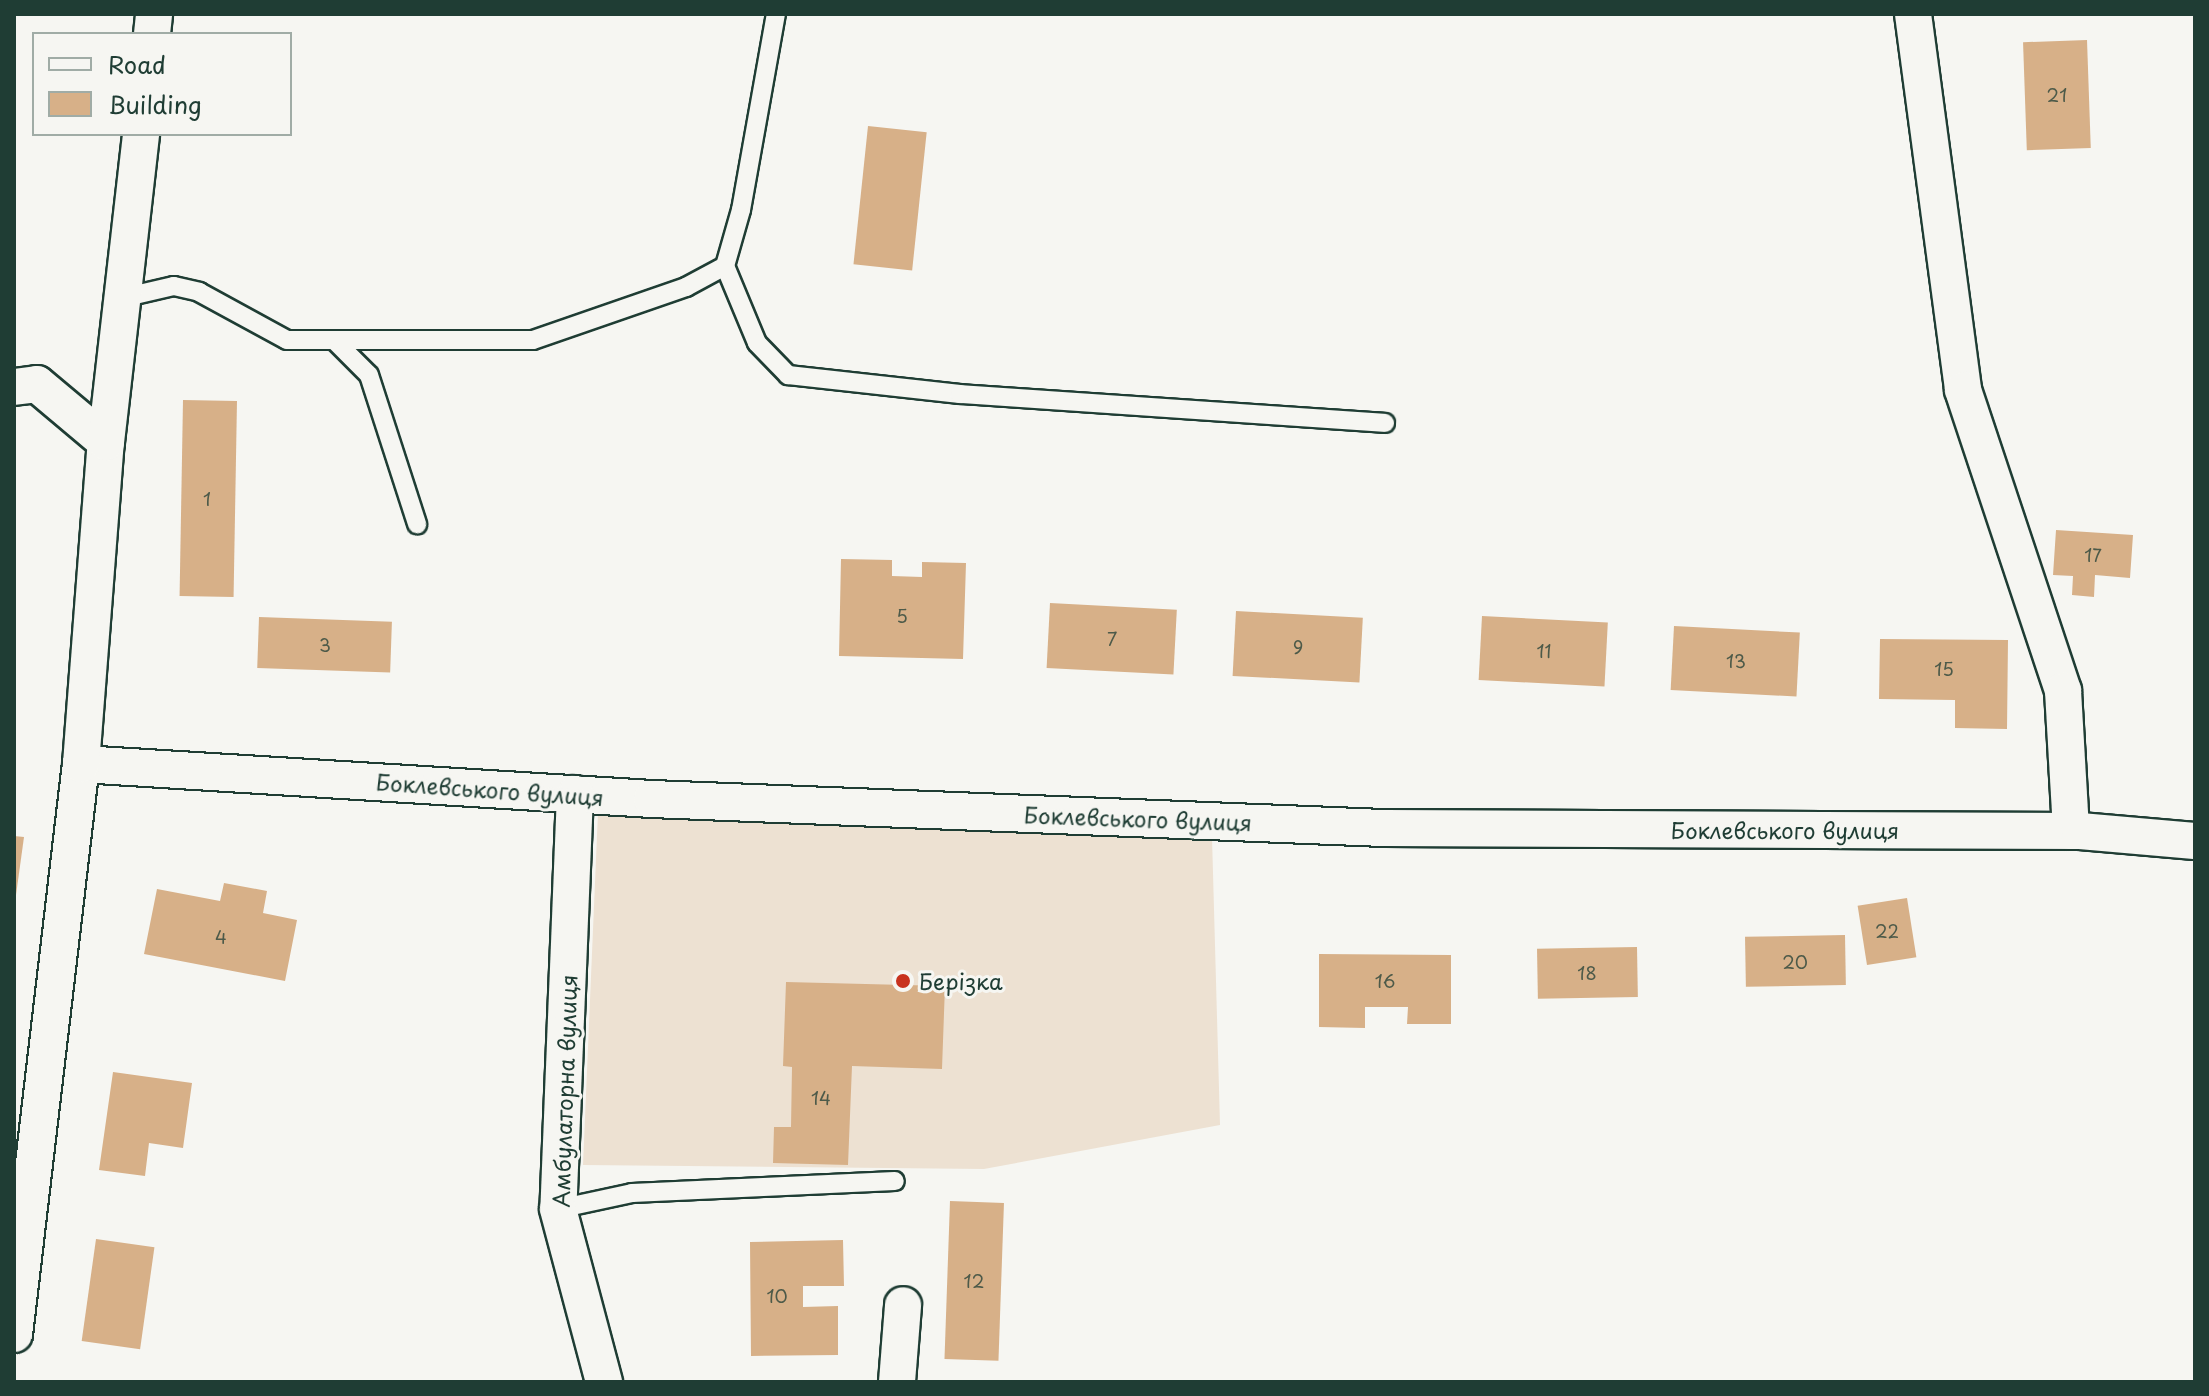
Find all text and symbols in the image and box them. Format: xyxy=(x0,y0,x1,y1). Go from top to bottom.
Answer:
legend xyxy=(32,32,292,136)
text: Road xyxy=(108,46,166,82)
house number: 21 xyxy=(2047,84,2067,106)
text: Building xyxy=(108,86,202,122)
house number: 1 xyxy=(203,488,211,510)
house number: 17 xyxy=(2084,544,2102,566)
house number: 5 xyxy=(896,605,908,627)
house number: 7 xyxy=(1107,628,1117,650)
house number: 3 xyxy=(319,634,331,656)
house number: 9 xyxy=(1293,636,1303,658)
house number: 11 xyxy=(1536,640,1552,662)
house number: 13 xyxy=(1726,650,1746,672)
house number: 15 xyxy=(1934,658,1954,680)
street label: Боклевського вулиця xyxy=(375,768,605,810)
street label: Боклевського вулиця xyxy=(1023,801,1253,835)
street label: Боклевського вулиця xyxy=(1671,817,1899,843)
house number: 22 xyxy=(1875,920,1899,942)
house number: 4 xyxy=(215,926,227,948)
house number: 20 xyxy=(1782,951,1808,973)
house number: 18 xyxy=(1577,962,1597,984)
place label: Берізка xyxy=(919,968,1003,994)
house number: 16 xyxy=(1375,970,1395,992)
marker: Берізка xyxy=(894,972,912,990)
street label: Амбулаторна вулиця xyxy=(547,974,581,1208)
house number: 14 xyxy=(811,1087,831,1109)
house number: 12 xyxy=(964,1270,984,1292)
house number: 10 xyxy=(766,1285,788,1307)

